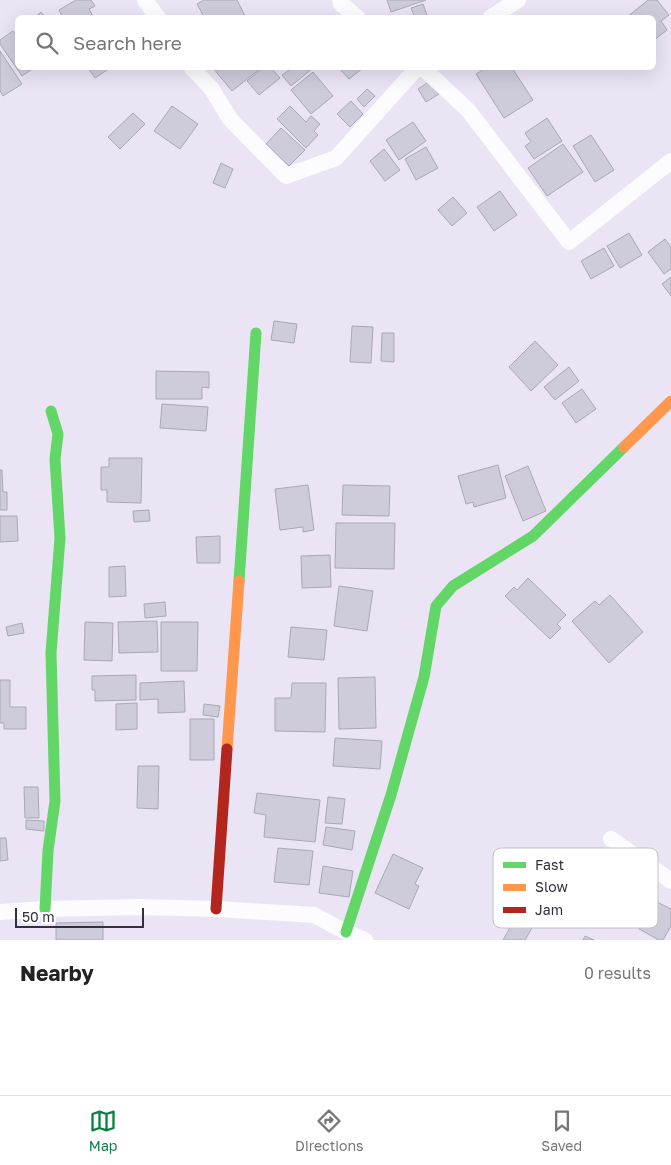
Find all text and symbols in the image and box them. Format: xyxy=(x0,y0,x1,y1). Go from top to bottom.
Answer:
search box xyxy=(15,15,656,70)
icon: search xyxy=(33,29,61,57)
text: Search here xyxy=(73,31,182,54)
legend xyxy=(493,848,658,928)
text: Fast xyxy=(535,856,564,873)
text: Slow xyxy=(535,878,568,895)
text: Jam xyxy=(535,901,563,918)
scale bar xyxy=(15,905,144,928)
text: 50 m xyxy=(22,908,55,925)
text: Nearby xyxy=(20,960,94,986)
text: 0 results xyxy=(584,963,651,983)
tab: Map xyxy=(89,1107,117,1154)
tab: Directions xyxy=(295,1107,364,1154)
tab: Saved xyxy=(541,1107,582,1154)

